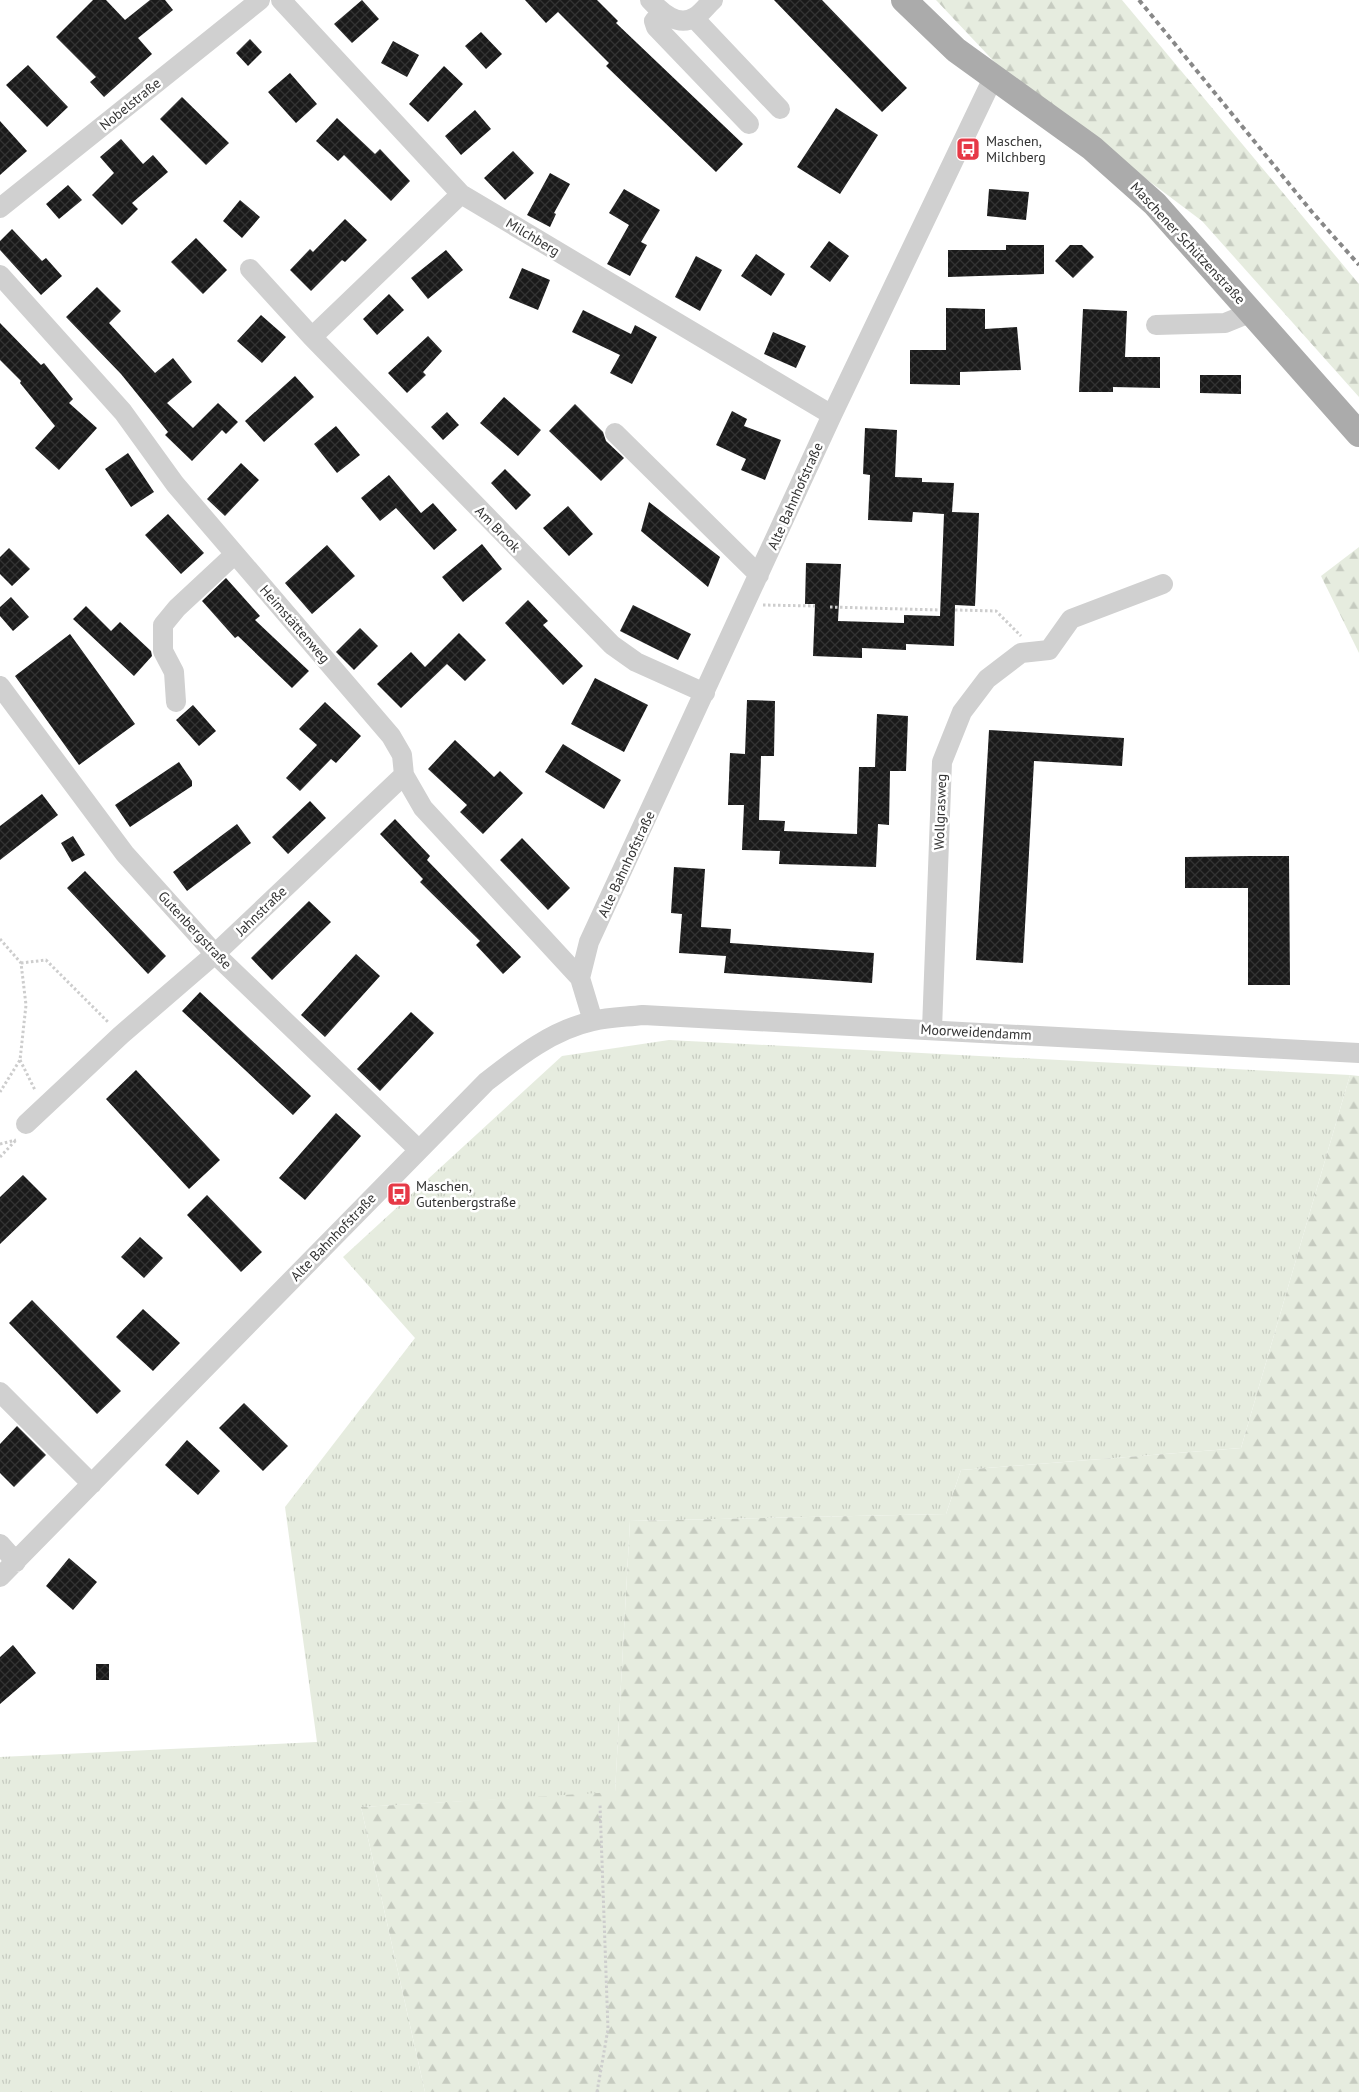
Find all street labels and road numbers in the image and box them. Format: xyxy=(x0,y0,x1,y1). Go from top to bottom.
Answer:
street label: Nobelstraße xyxy=(96,74,164,134)
street label: Maschener Schützenstraße xyxy=(1127,178,1249,308)
street label: Milchberg xyxy=(503,214,563,260)
street label: Alte Bahnhofstraße xyxy=(763,440,827,552)
street label: Am Brook xyxy=(471,502,525,556)
street label: Heimstättenweg xyxy=(256,581,334,667)
street label: Wollgrasweg xyxy=(930,773,950,851)
street label: Alte Bahnhofstraße xyxy=(593,808,659,920)
street label: Jahnstraße xyxy=(231,882,290,940)
street label: Gutenbergstraße xyxy=(154,887,236,973)
street label: Moorweidendamm xyxy=(920,1020,1032,1044)
street label: Alte Bahnhofstraße xyxy=(286,1189,380,1285)

